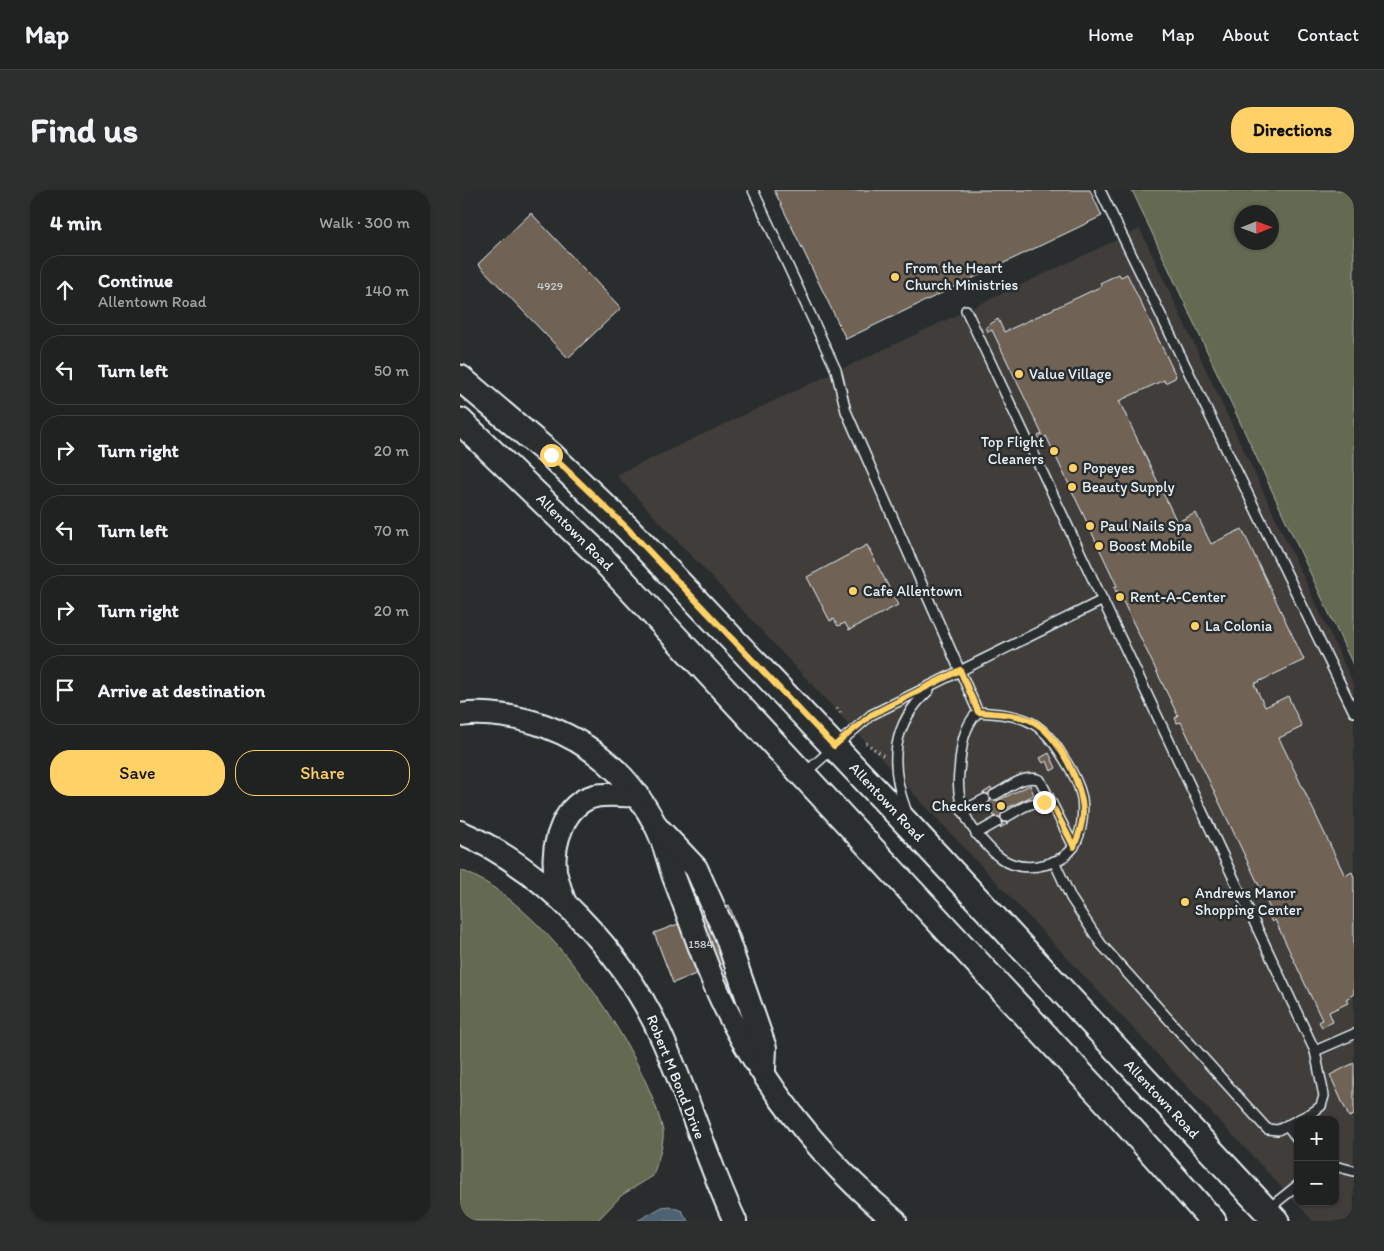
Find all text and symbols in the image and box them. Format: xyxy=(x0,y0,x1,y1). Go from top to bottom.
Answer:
text: Map xyxy=(25,20,69,49)
text: Home xyxy=(1088,24,1134,46)
text: Map xyxy=(1162,24,1195,46)
text: About xyxy=(1223,24,1269,46)
text: Contact xyxy=(1297,24,1359,46)
button: Directions xyxy=(1231,107,1354,153)
text: Find us xyxy=(30,109,138,151)
north arrow xyxy=(1234,205,1279,250)
text: 4 min xyxy=(50,210,102,235)
text: Walk · 300 m xyxy=(319,213,410,232)
place label: From the Heart Church Ministries xyxy=(905,259,1019,294)
text: Continue xyxy=(98,269,173,292)
marker: From the Heart Church Ministries xyxy=(889,271,901,283)
icon: ahead xyxy=(51,276,79,304)
house number: 4929 xyxy=(537,279,563,293)
text: 140 m xyxy=(365,281,409,300)
text: Allentown Road xyxy=(98,292,207,311)
icon: left xyxy=(51,356,79,384)
text: Turn left xyxy=(98,359,168,382)
text: 50 m xyxy=(374,361,409,380)
place label: Value Village xyxy=(1029,365,1112,383)
marker: Value Village xyxy=(1013,368,1025,380)
place label: Top Flight Cleaners xyxy=(981,433,1044,468)
icon: right xyxy=(51,436,79,464)
text: Turn right xyxy=(98,439,179,462)
text: 20 m xyxy=(374,441,409,460)
route start xyxy=(540,444,563,467)
marker: Top Flight Cleaners xyxy=(1048,445,1060,457)
place label: Popeyes xyxy=(1083,459,1135,477)
marker: Popeyes xyxy=(1067,462,1079,474)
place label: Beauty Supply xyxy=(1082,478,1175,496)
marker: Beauty Supply xyxy=(1066,481,1078,493)
street label: Allentown Road xyxy=(533,490,618,575)
icon: left xyxy=(51,516,79,544)
place label: Paul Nails Spa xyxy=(1100,517,1192,535)
text: Turn left xyxy=(98,519,168,542)
marker: Paul Nails Spa xyxy=(1084,520,1096,532)
text: 70 m xyxy=(374,521,409,540)
place label: Boost Mobile xyxy=(1109,537,1192,555)
marker: Boost Mobile xyxy=(1093,540,1105,552)
place label: Cafe Allentown xyxy=(863,582,963,600)
marker: Cafe Allentown xyxy=(847,585,859,597)
place label: Rent-A-Center xyxy=(1130,588,1226,606)
marker: Rent-A-Center xyxy=(1114,591,1126,603)
icon: right xyxy=(51,596,79,624)
text: Turn right xyxy=(98,599,179,622)
text: 20 m xyxy=(374,601,409,620)
place label: La Colonia xyxy=(1205,617,1273,635)
marker: La Colonia xyxy=(1189,620,1201,632)
icon: arrive xyxy=(51,676,79,704)
text: Arrive at destination xyxy=(98,679,265,702)
button: Save xyxy=(50,750,225,796)
button: Share xyxy=(235,750,410,796)
street label: Allentown Road xyxy=(846,759,929,846)
route end xyxy=(1033,791,1056,814)
place label: Checkers xyxy=(932,797,991,815)
marker: Checkers xyxy=(995,800,1007,812)
place label: Andrews Manor Shopping Center xyxy=(1195,884,1302,919)
marker: Andrews Manor Shopping Center xyxy=(1179,896,1191,908)
house number: 1584 xyxy=(688,937,714,951)
street label: Robert M Bond Drive xyxy=(643,1012,709,1142)
street label: Allentown Road xyxy=(1121,1056,1204,1143)
map controls xyxy=(1294,1116,1339,1206)
button: + xyxy=(1294,1116,1339,1161)
button: − xyxy=(1294,1161,1339,1206)

